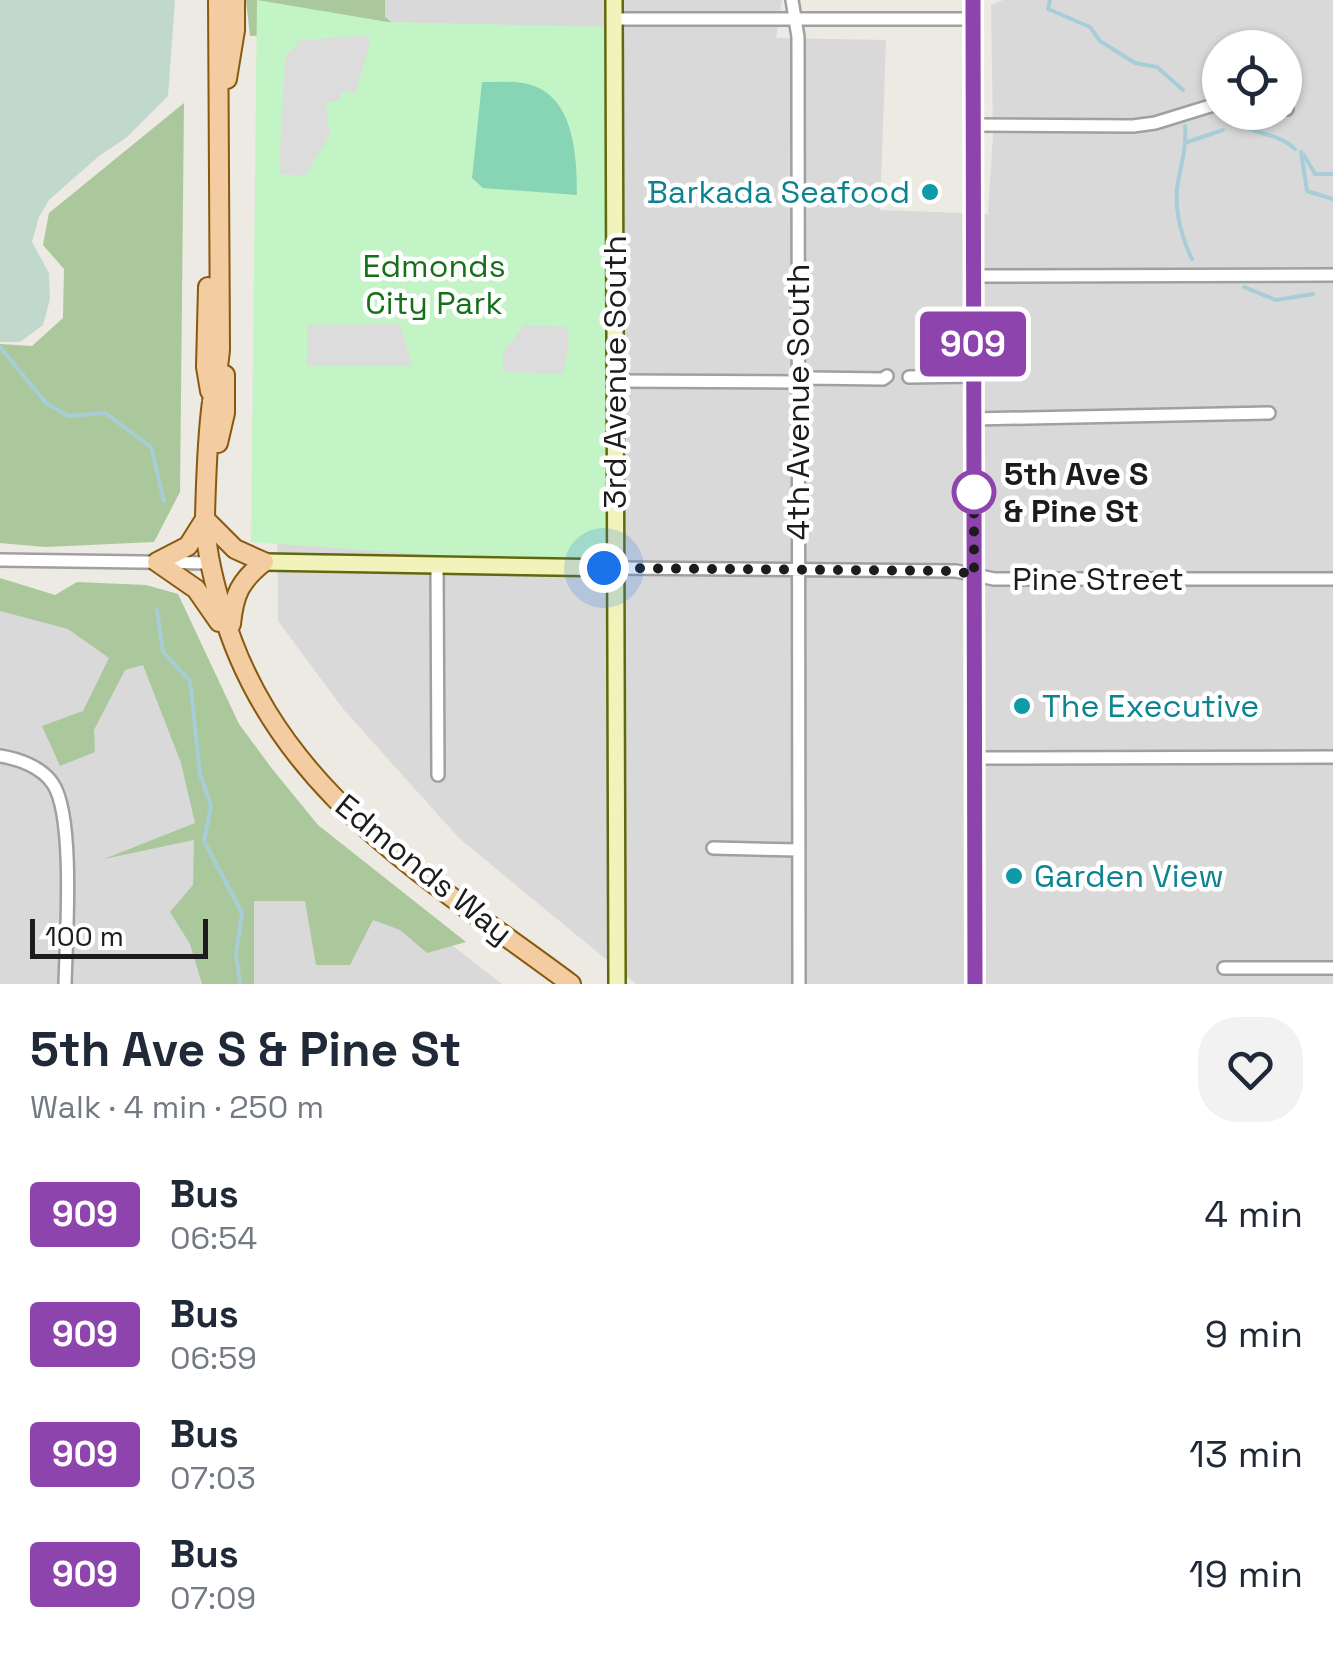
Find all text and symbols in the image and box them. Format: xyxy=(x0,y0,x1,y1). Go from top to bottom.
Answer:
map controls xyxy=(1202,30,1302,130)
button: locate xyxy=(1202,30,1302,130)
place label: Barkada Seafood xyxy=(647,172,910,212)
marker: Barkada Seafood xyxy=(919,181,941,203)
street label: 3rd Avenue South xyxy=(595,235,635,509)
park label: Edmonds City Park xyxy=(362,246,506,323)
street label: 4th Avenue South xyxy=(778,264,818,540)
line badge: 909 xyxy=(916,312,1030,376)
text: 909 xyxy=(940,322,1006,366)
place label: 5th Ave S & Pine St xyxy=(1004,454,1148,531)
marker: 5th Ave S & Pine St xyxy=(953,471,995,513)
your location xyxy=(579,543,629,593)
street label: Pine Street xyxy=(1012,559,1184,599)
place label: The Executive xyxy=(1042,686,1259,726)
marker: The Executive xyxy=(1011,695,1033,717)
street label: Edmonds Way xyxy=(327,785,521,953)
place label: Garden View xyxy=(1034,856,1224,896)
marker: Garden View xyxy=(1003,865,1025,887)
scale bar xyxy=(30,914,208,958)
text: 100 m xyxy=(45,918,124,954)
button: heart xyxy=(1198,1017,1303,1122)
text: 5th Ave S & Pine St xyxy=(30,1019,461,1080)
text: Walk · 4 min · 250 m xyxy=(30,1087,324,1127)
text: Bus xyxy=(170,1170,239,1218)
text: 4 min xyxy=(1204,1190,1303,1238)
text: 909 xyxy=(52,1192,118,1236)
text: 06:54 xyxy=(170,1218,257,1258)
text: Bus xyxy=(170,1290,239,1338)
text: 9 min xyxy=(1205,1310,1303,1358)
text: 909 xyxy=(52,1312,118,1356)
text: 06:59 xyxy=(170,1338,257,1378)
text: Bus xyxy=(170,1410,239,1458)
text: 13 min xyxy=(1189,1430,1303,1478)
text: 909 xyxy=(52,1432,118,1476)
text: 07:03 xyxy=(170,1458,256,1498)
text: Bus xyxy=(170,1530,239,1578)
text: 19 min xyxy=(1189,1550,1303,1598)
text: 909 xyxy=(52,1552,118,1596)
text: 07:09 xyxy=(170,1578,256,1618)

